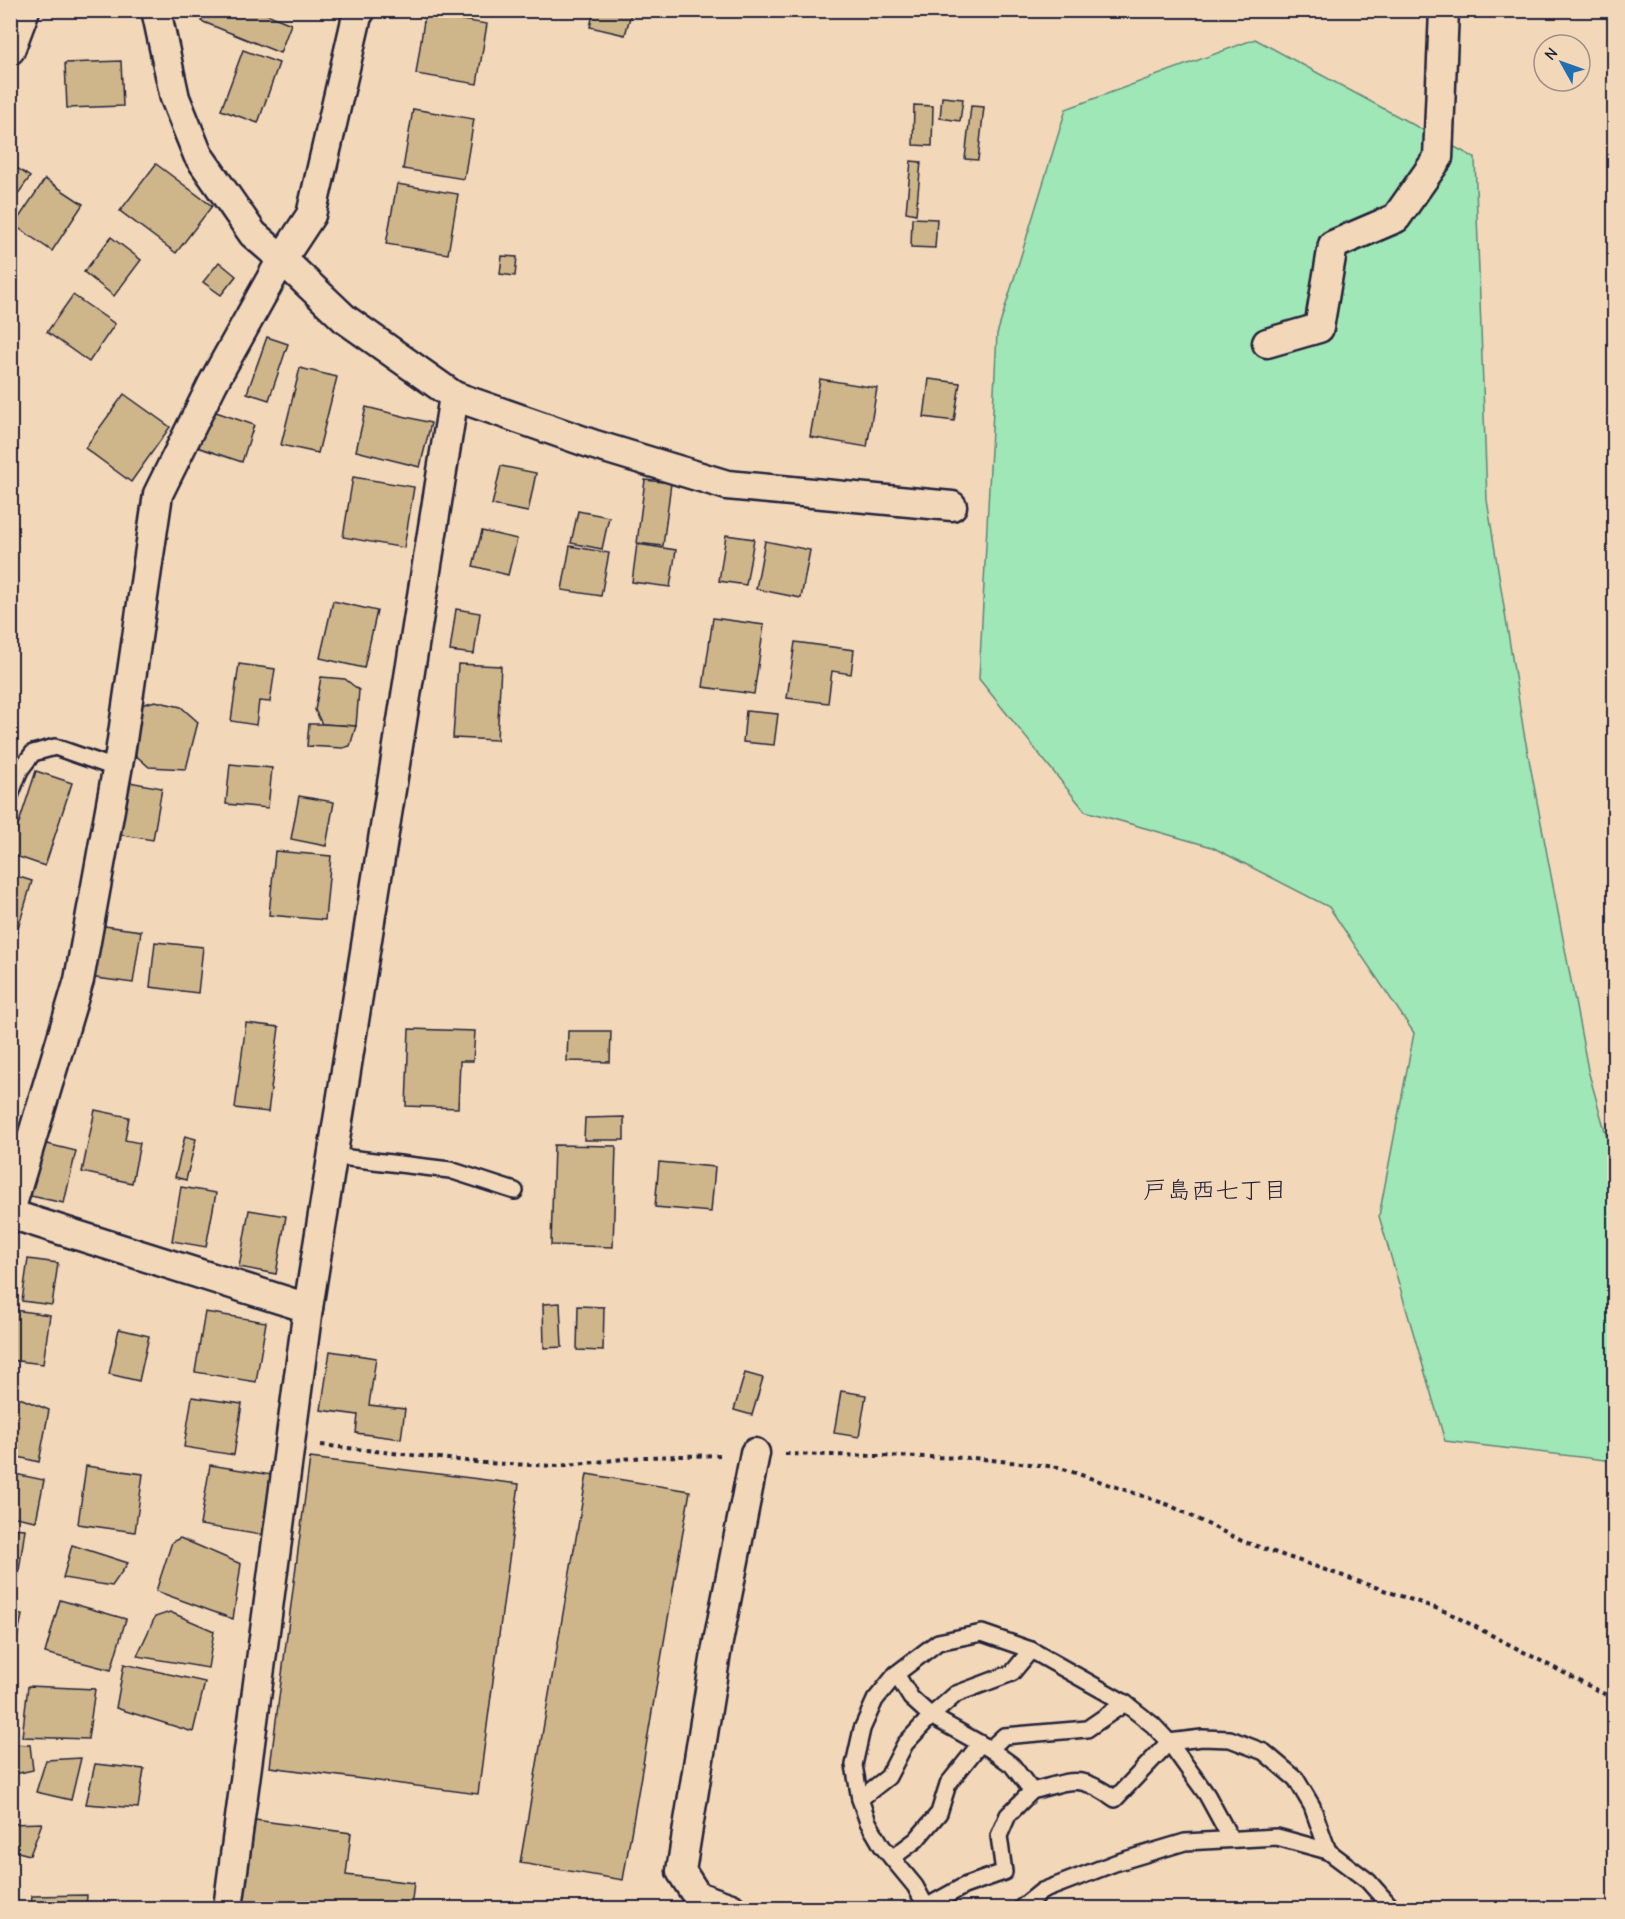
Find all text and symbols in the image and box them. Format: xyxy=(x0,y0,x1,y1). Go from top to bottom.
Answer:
north arrow xyxy=(1532,33,1592,93)
text: N xyxy=(1541,44,1562,64)
district label: 戸島西七丁目 xyxy=(1143,1176,1287,1204)

